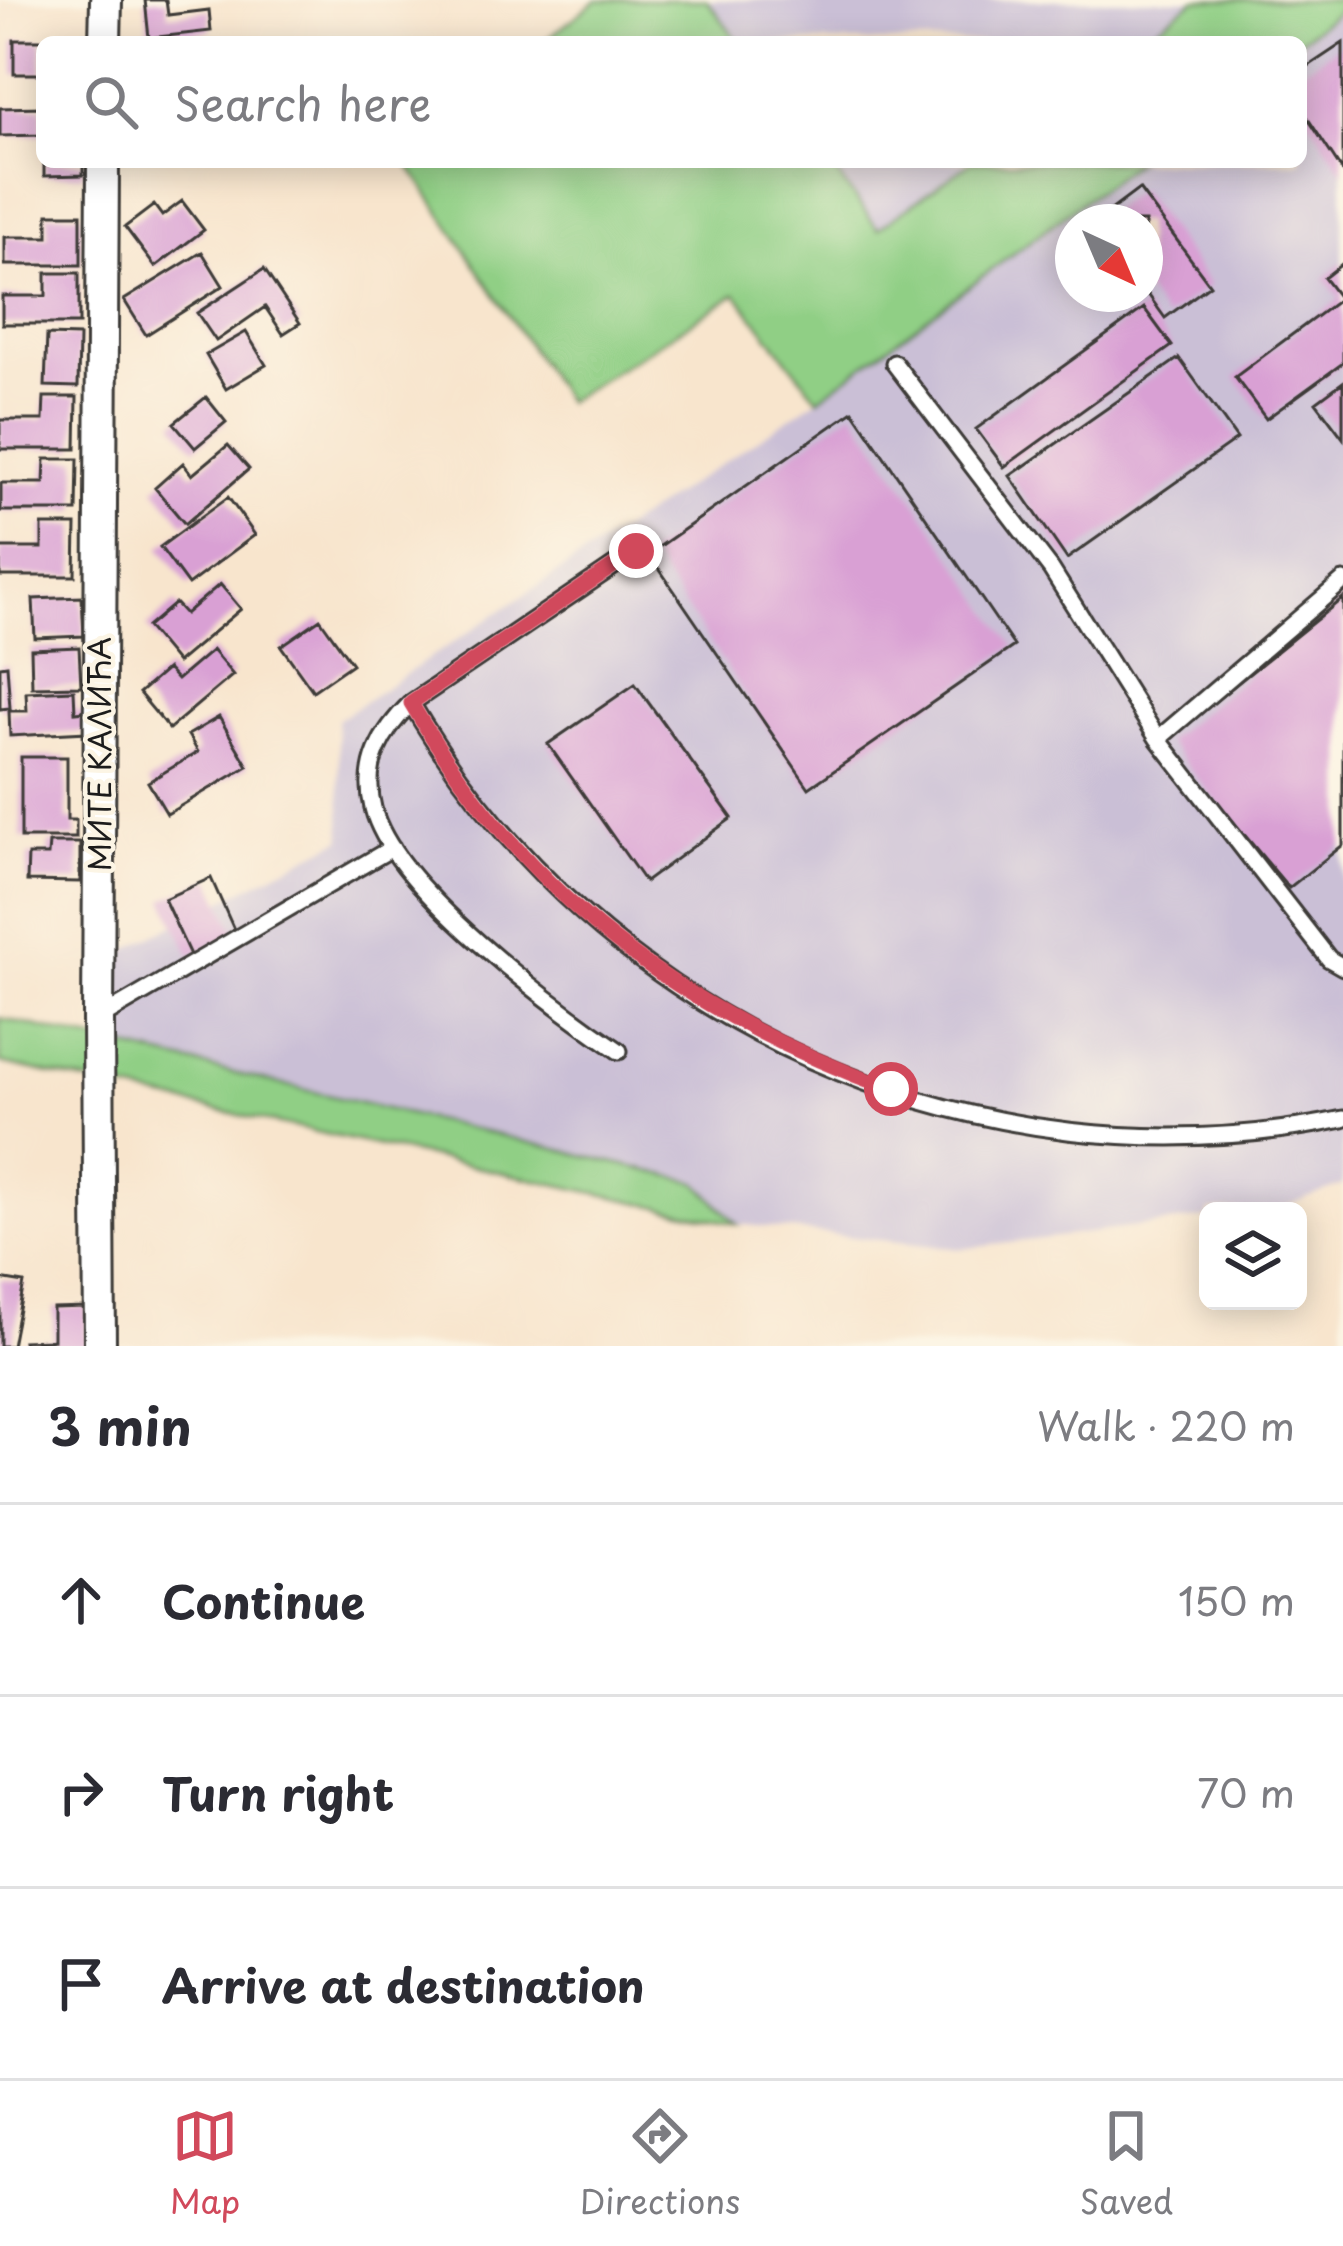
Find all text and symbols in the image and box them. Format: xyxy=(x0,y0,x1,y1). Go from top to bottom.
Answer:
search box xyxy=(36,36,1307,168)
text: Search here xyxy=(174,68,431,136)
icon: search xyxy=(78,69,144,135)
north arrow xyxy=(1055,204,1163,312)
route end xyxy=(609,524,663,578)
street label: МИТЕ КАЛИЋА xyxy=(76,637,121,871)
route start xyxy=(864,1062,918,1116)
map controls xyxy=(1199,1202,1307,1310)
button: layers xyxy=(1199,1202,1307,1310)
text: 3 min xyxy=(48,1386,192,1463)
text: Walk · 220 m xyxy=(1037,1395,1295,1454)
text: Continue xyxy=(162,1566,365,1634)
icon: ahead xyxy=(48,1567,114,1633)
text: 150 m xyxy=(1178,1570,1295,1629)
text: Turn right xyxy=(162,1758,394,1826)
icon: right xyxy=(48,1759,114,1825)
text: 70 m xyxy=(1197,1762,1295,1821)
text: Arrive at destination xyxy=(162,1950,645,2018)
icon: arrive xyxy=(48,1951,114,2017)
tab: Map xyxy=(170,2103,240,2225)
tab: Directions xyxy=(580,2103,740,2225)
tab: Saved xyxy=(1080,2103,1173,2225)

